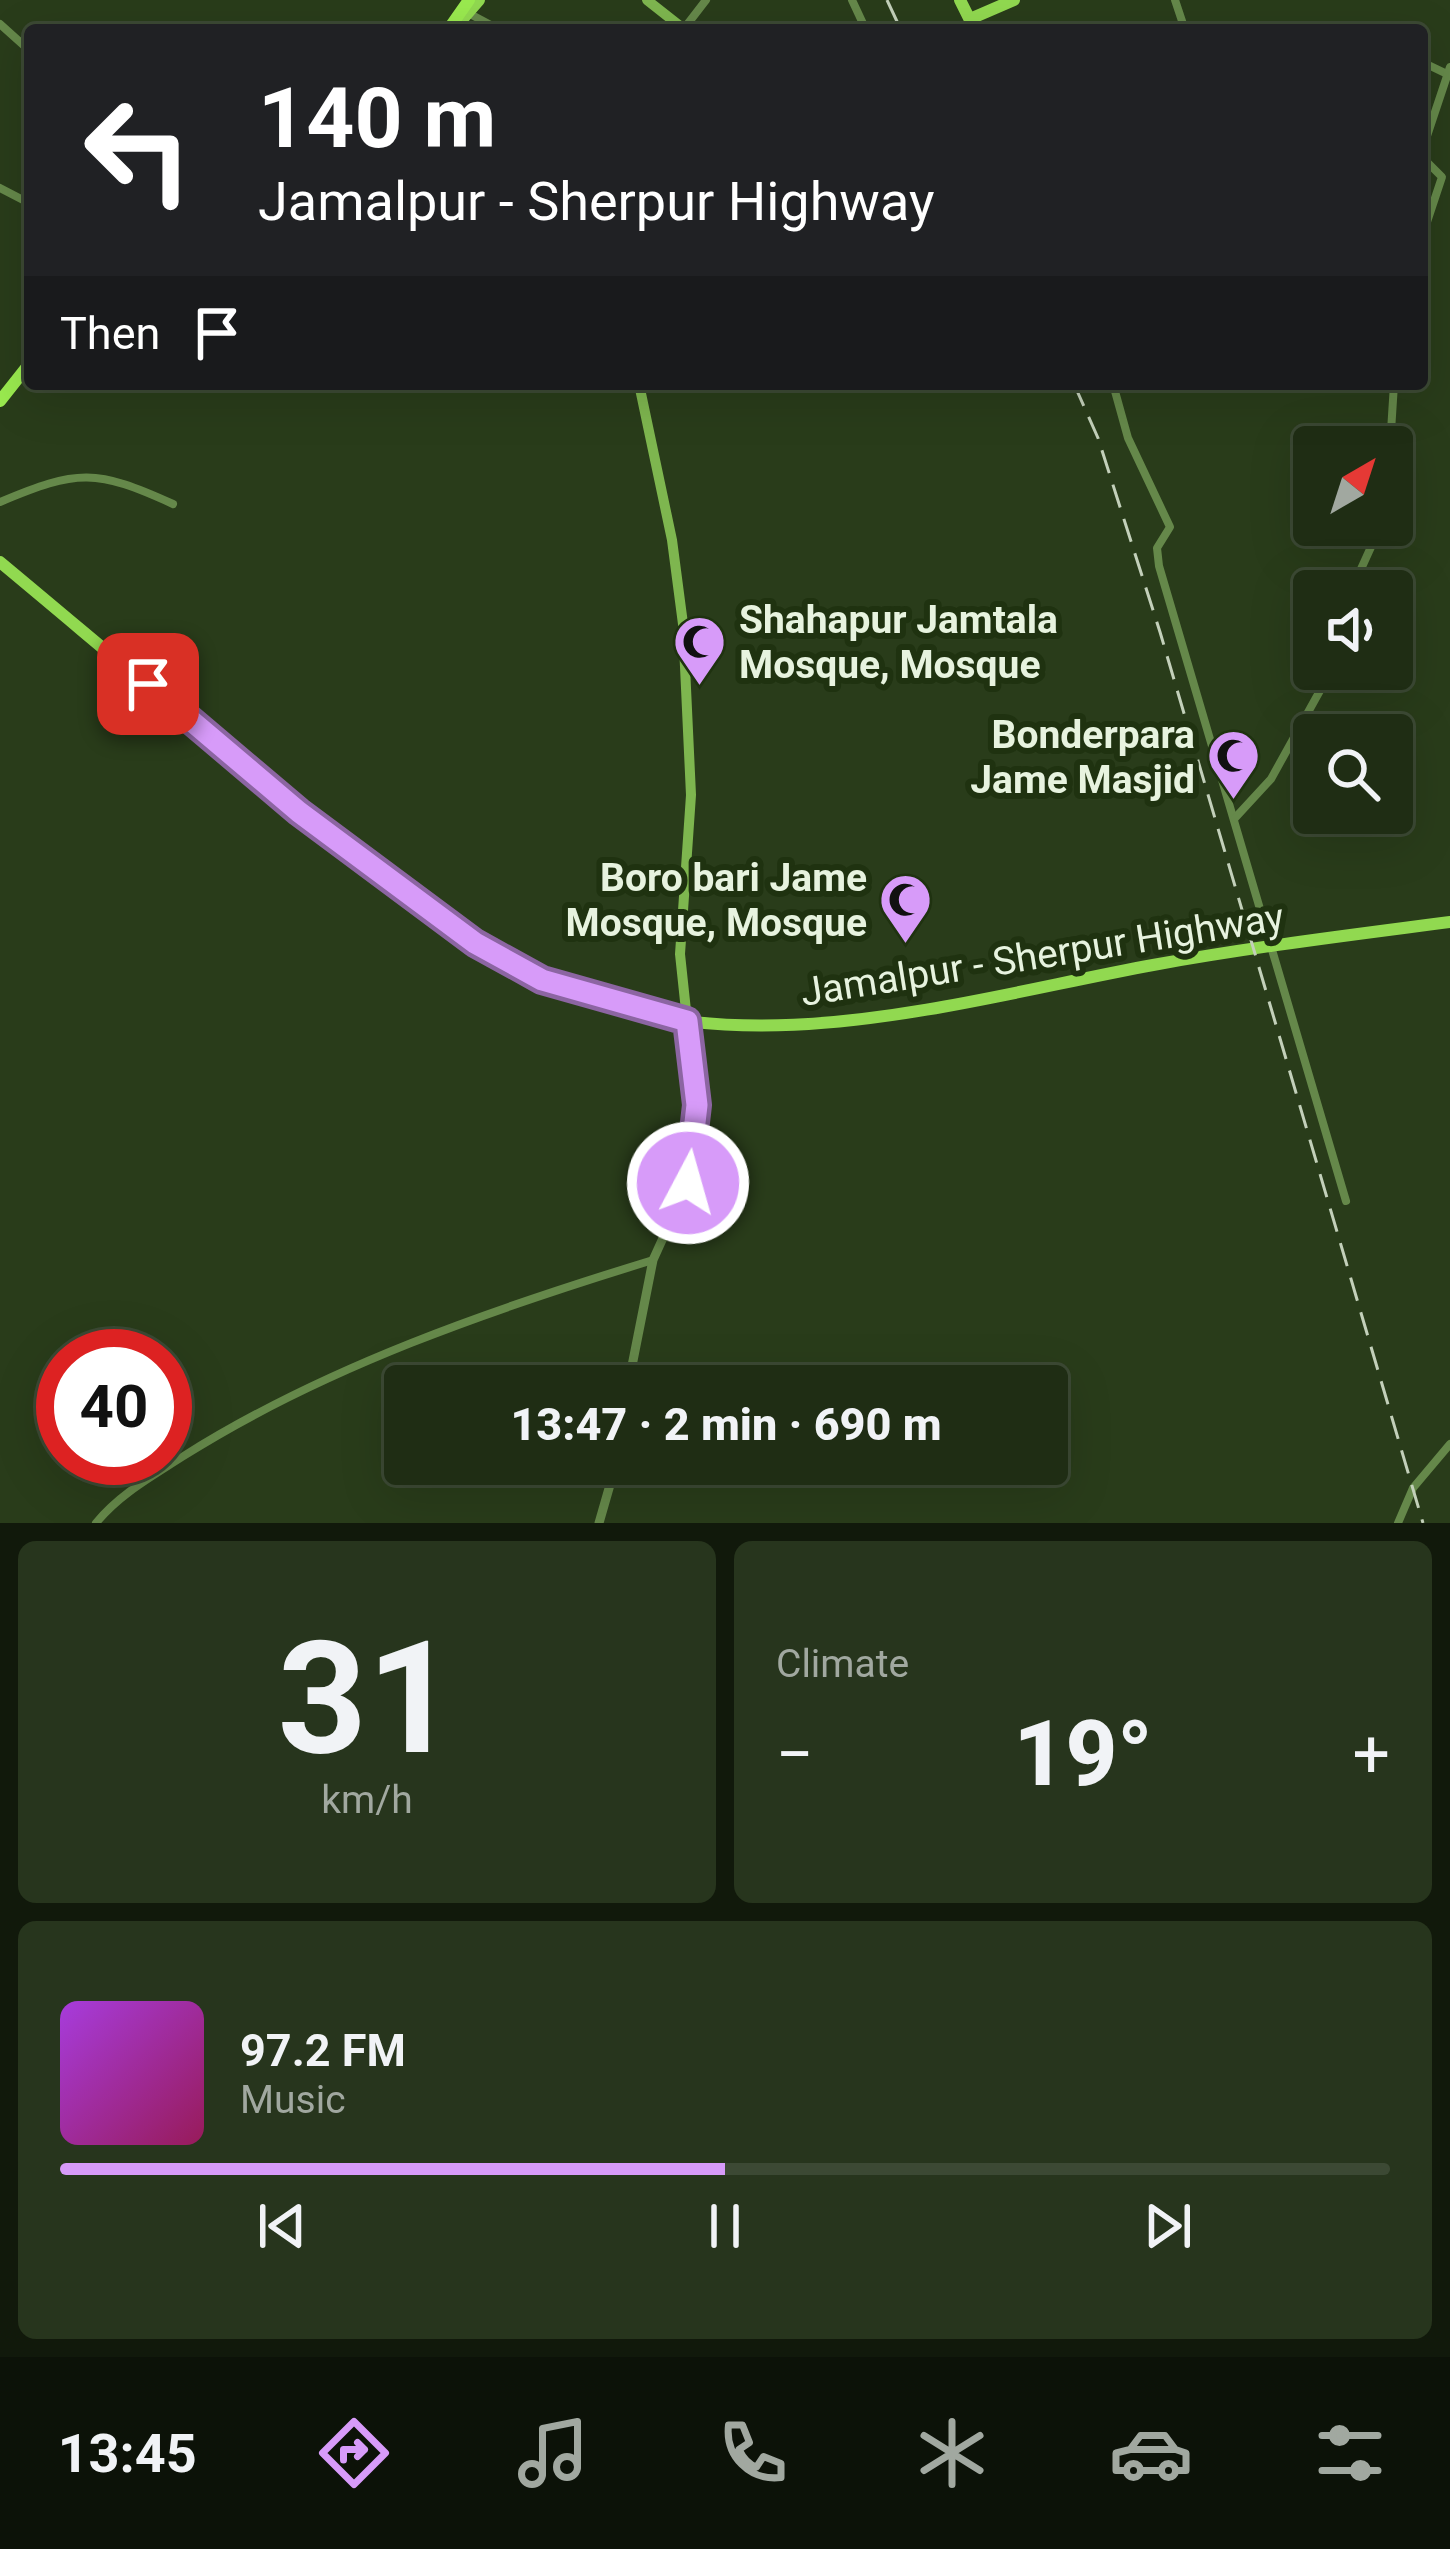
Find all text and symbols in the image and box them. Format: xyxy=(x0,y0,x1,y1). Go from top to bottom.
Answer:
text: 140 m xyxy=(258,69,496,168)
icon: left xyxy=(60,72,216,228)
text: Jamalpur - Sherpur Highway xyxy=(258,170,934,233)
icon: arrive xyxy=(184,300,250,366)
text: Then xyxy=(60,307,160,360)
north arrow xyxy=(1293,426,1413,546)
map controls xyxy=(1293,426,1413,834)
button: sound xyxy=(1293,570,1413,690)
place label: Shahapur Jamtala Mosque, Mosque xyxy=(739,597,1058,688)
mosque icon: Shahapur Jamtala Mosque, Mosque xyxy=(672,613,728,687)
pin xyxy=(97,633,199,735)
icon: arrive xyxy=(115,651,181,717)
place label: Bonderpara Jame Masjid xyxy=(970,712,1195,803)
button: search xyxy=(1293,714,1413,834)
mosque icon: Bonderpara Jame Masjid xyxy=(1206,728,1262,802)
place label: Boro bari Jame Mosque, Mosque xyxy=(566,855,867,946)
mosque icon: Boro bari Jame Mosque, Mosque xyxy=(878,871,934,945)
street label: Jamalpur - Sherpur Highway xyxy=(797,894,1287,1016)
position arrow xyxy=(625,1120,751,1246)
speed limit sign: 40 xyxy=(36,1329,192,1485)
text: 13:47 · 2 min · 690 m xyxy=(510,1398,942,1451)
text: 31 xyxy=(277,1607,457,1790)
text: Climate xyxy=(776,1641,909,1687)
text: 19° xyxy=(1014,1702,1153,1807)
text: − xyxy=(776,1716,814,1793)
text: + xyxy=(1353,1716,1390,1793)
text: km/h xyxy=(321,1777,413,1823)
text: 97.2 FM xyxy=(240,2024,406,2077)
text: Music xyxy=(240,2077,346,2123)
icon: previous xyxy=(249,2193,315,2259)
icon: pause xyxy=(692,2193,758,2259)
icon: next xyxy=(1135,2193,1201,2259)
icon: directions xyxy=(312,2411,396,2495)
icon: music xyxy=(511,2411,595,2495)
icon: phone xyxy=(711,2411,795,2495)
icon: climate xyxy=(910,2411,994,2495)
icon: car xyxy=(1109,2411,1193,2495)
icon: filters xyxy=(1308,2411,1392,2495)
text: 13:45 xyxy=(58,2422,197,2485)

